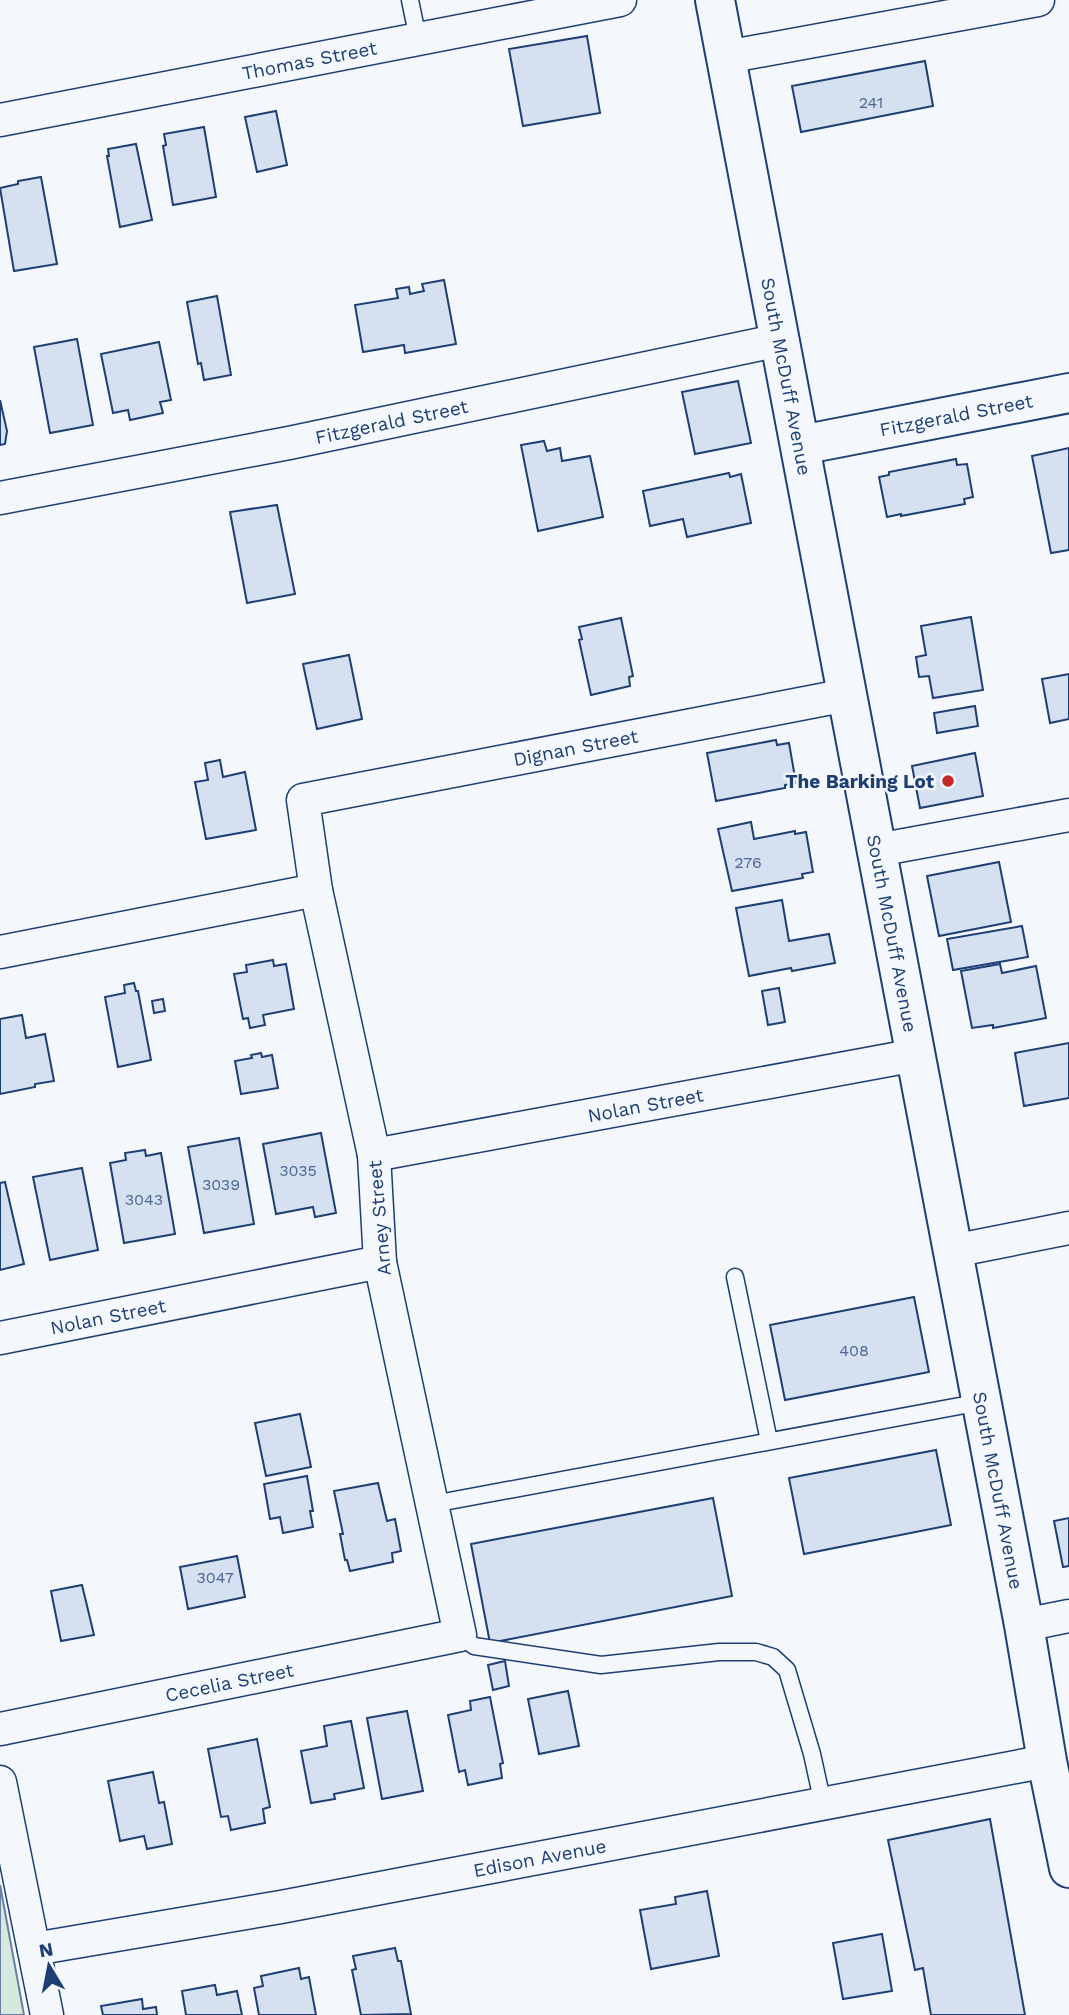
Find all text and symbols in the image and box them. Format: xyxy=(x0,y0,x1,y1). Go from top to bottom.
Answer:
street label: Thomas Street xyxy=(240,36,379,85)
house number: 241 xyxy=(859,93,883,112)
street label: South McDuff Avenue xyxy=(756,276,816,477)
street label: Fitzgerald Street xyxy=(878,389,1035,442)
street label: Fitzgerald Street xyxy=(313,395,470,449)
street label: Dignan Street xyxy=(511,725,640,771)
place label: The Barking Lot xyxy=(785,770,935,793)
marker: The Barking Lot xyxy=(940,773,956,789)
street label: South McDuff Avenue xyxy=(862,833,922,1034)
house number: 276 xyxy=(734,853,762,872)
street label: Nolan Street xyxy=(586,1083,705,1127)
street label: Arney Street xyxy=(363,1159,396,1277)
house number: 3035 xyxy=(279,1161,317,1180)
house number: 3039 xyxy=(202,1175,240,1194)
house number: 3043 xyxy=(125,1190,163,1209)
street label: Nolan Street xyxy=(48,1294,168,1340)
house number: 408 xyxy=(839,1341,869,1360)
street label: South McDuff Avenue xyxy=(968,1390,1028,1591)
house number: 3047 xyxy=(196,1568,234,1587)
street label: Cecelia Street xyxy=(163,1658,296,1707)
street label: Edison Avenue xyxy=(471,1834,608,1882)
north arrow xyxy=(14,1931,84,2001)
text: N xyxy=(37,1937,55,1962)

